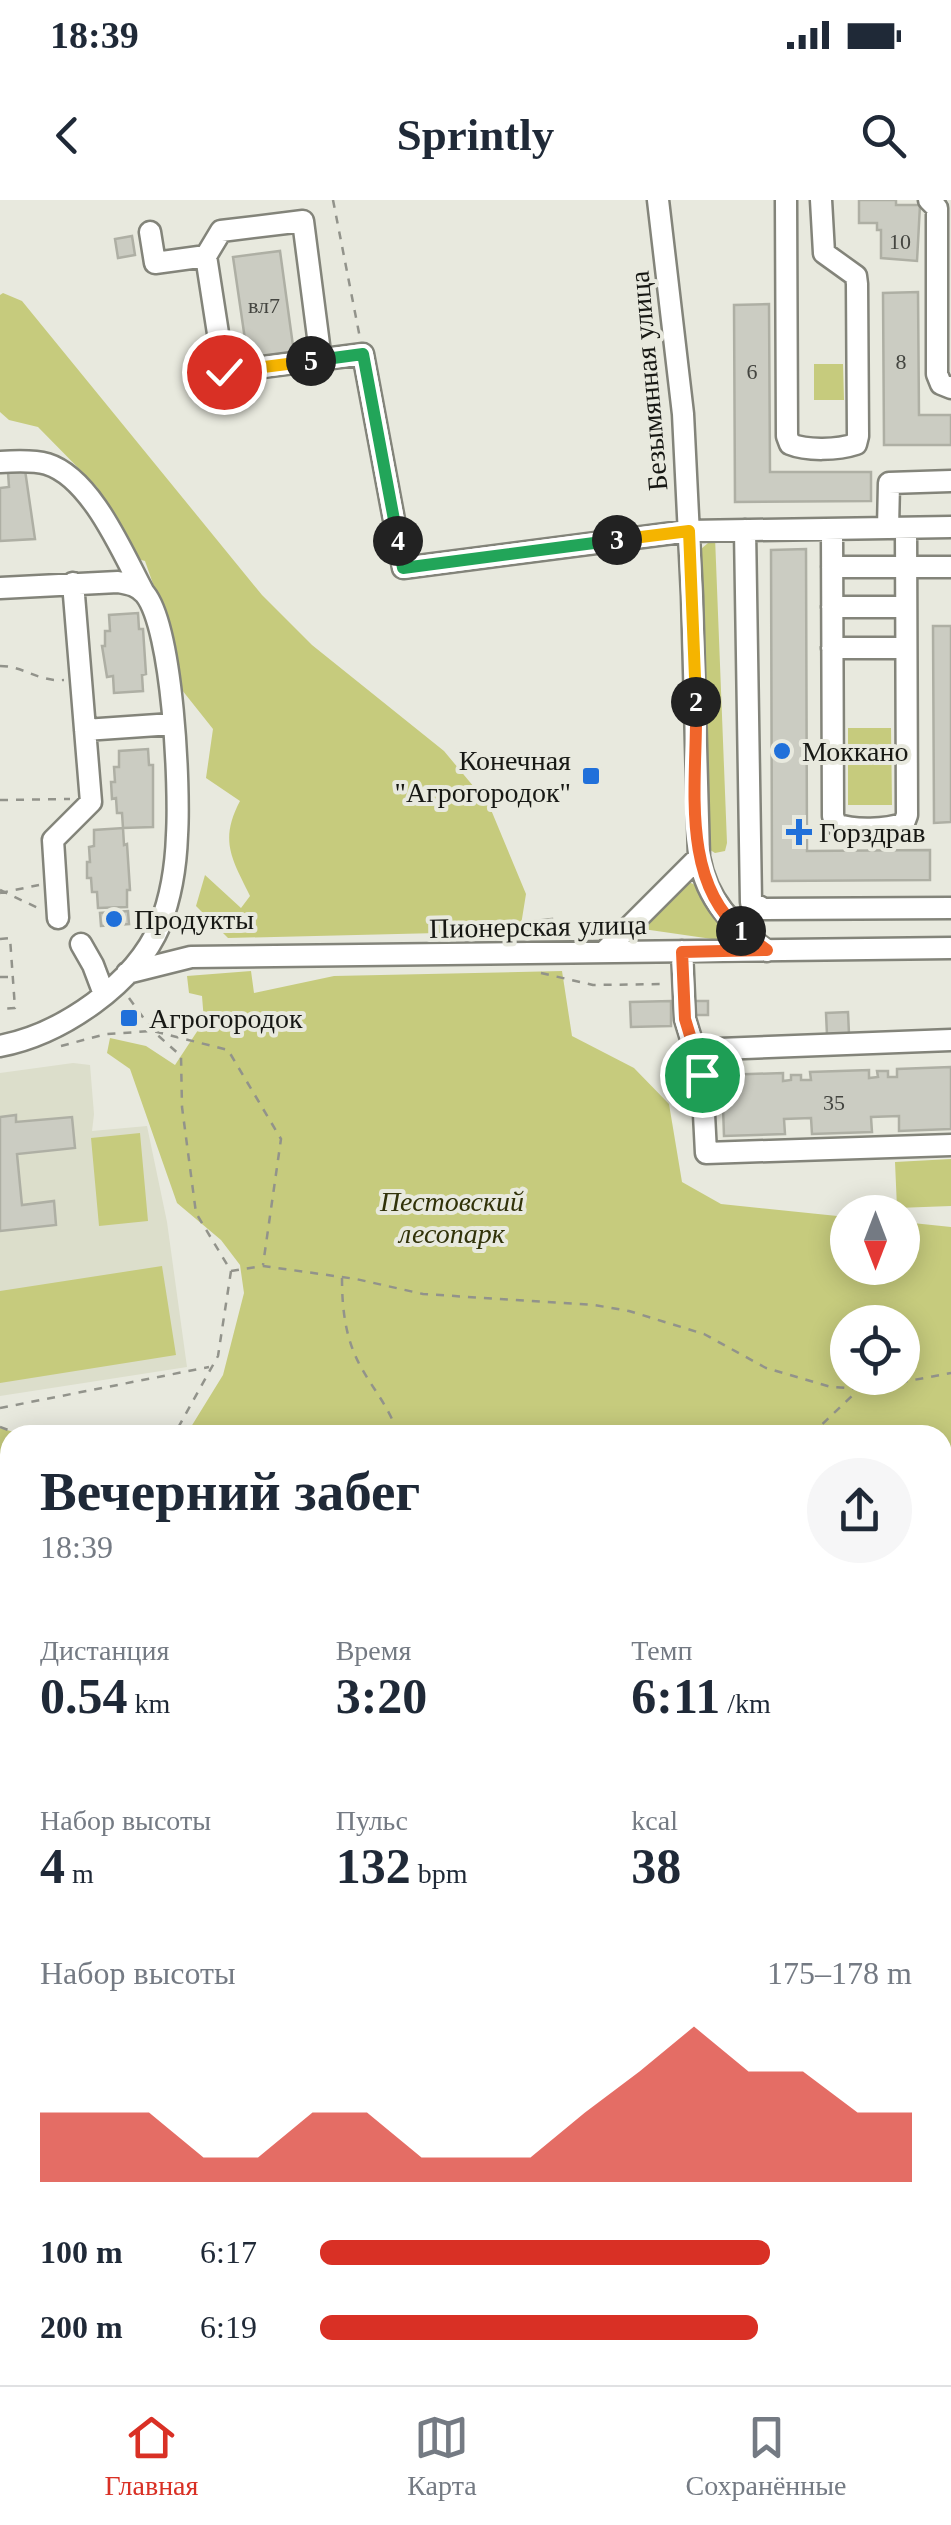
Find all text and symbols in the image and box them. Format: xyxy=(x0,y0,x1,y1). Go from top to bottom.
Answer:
text: 18:39 xyxy=(50,14,139,56)
icon: back xyxy=(40,108,95,163)
icon: search xyxy=(856,108,911,163)
text: Sprintly xyxy=(397,110,554,160)
house number: 10 xyxy=(889,229,911,254)
street label: Безымянная улица xyxy=(623,269,674,492)
house number: вл7 xyxy=(248,293,280,318)
pin xyxy=(182,330,267,415)
pin: 5 xyxy=(286,336,336,386)
icon: check xyxy=(197,345,252,400)
text: 5 xyxy=(304,345,318,376)
house number: 8 xyxy=(896,349,907,374)
house number: 6 xyxy=(747,359,758,384)
pin: 3 xyxy=(592,515,642,565)
pin: 4 xyxy=(373,516,423,566)
text: 3 xyxy=(610,524,624,555)
text: 4 xyxy=(391,525,405,556)
pin: 2 xyxy=(671,677,721,727)
text: 2 xyxy=(689,686,703,717)
place label: Моккано xyxy=(802,736,908,767)
marker: Моккано xyxy=(771,740,793,762)
place label: Конечная "Агрогородок" xyxy=(395,745,571,808)
marker: Конечная "Агрогородок" xyxy=(580,765,602,787)
place label: Горздрав xyxy=(819,817,926,848)
marker: Горздрав xyxy=(788,821,810,843)
place label: Продукты xyxy=(134,904,254,935)
pin: 1 xyxy=(716,906,766,956)
marker: Продукты xyxy=(103,908,125,930)
street label: Пионерская улица xyxy=(429,909,648,944)
text: 1 xyxy=(734,915,748,946)
place label: Агрогородок xyxy=(149,1003,303,1034)
marker: Агрогородок xyxy=(118,1007,140,1029)
pin xyxy=(660,1033,745,1118)
icon: arrive xyxy=(675,1048,730,1103)
house number: 35 xyxy=(823,1090,845,1115)
park label: Пестовский лесопарк xyxy=(379,1186,524,1249)
north arrow xyxy=(830,1195,920,1285)
map controls xyxy=(830,1195,920,1395)
button: locate xyxy=(830,1305,920,1395)
button: share xyxy=(807,1458,912,1563)
text: Вечерний забег xyxy=(40,1461,420,1522)
text: 18:39 xyxy=(40,1529,113,1565)
text: Дистанция xyxy=(40,1635,169,1666)
text: Время xyxy=(336,1635,411,1666)
text: Темп xyxy=(631,1635,693,1666)
text: 0.54 xyxy=(40,1668,128,1724)
text: 3:20 xyxy=(336,1668,427,1724)
text: 6:11 xyxy=(631,1668,720,1724)
text: km xyxy=(128,1688,170,1719)
text: /km xyxy=(720,1688,771,1719)
text: Набор высоты xyxy=(40,1805,211,1836)
text: Пульс xyxy=(336,1805,408,1836)
text: kcal xyxy=(631,1805,678,1836)
text: 4 xyxy=(40,1838,65,1894)
text: 132 xyxy=(336,1838,411,1894)
text: 38 xyxy=(631,1838,681,1894)
text: m xyxy=(65,1858,94,1889)
text: bpm xyxy=(411,1858,467,1889)
text: Набор высоты xyxy=(40,1955,235,1991)
text: 175–178 m xyxy=(767,1955,912,1991)
text: 100 m xyxy=(40,2234,123,2270)
text: 6:17 xyxy=(200,2234,257,2270)
text: 200 m xyxy=(40,2309,123,2345)
text: 6:19 xyxy=(200,2309,257,2345)
tab: Главная xyxy=(104,2410,198,2502)
tab: Карта xyxy=(407,2410,477,2502)
tab: Сохранённые xyxy=(686,2410,847,2502)

